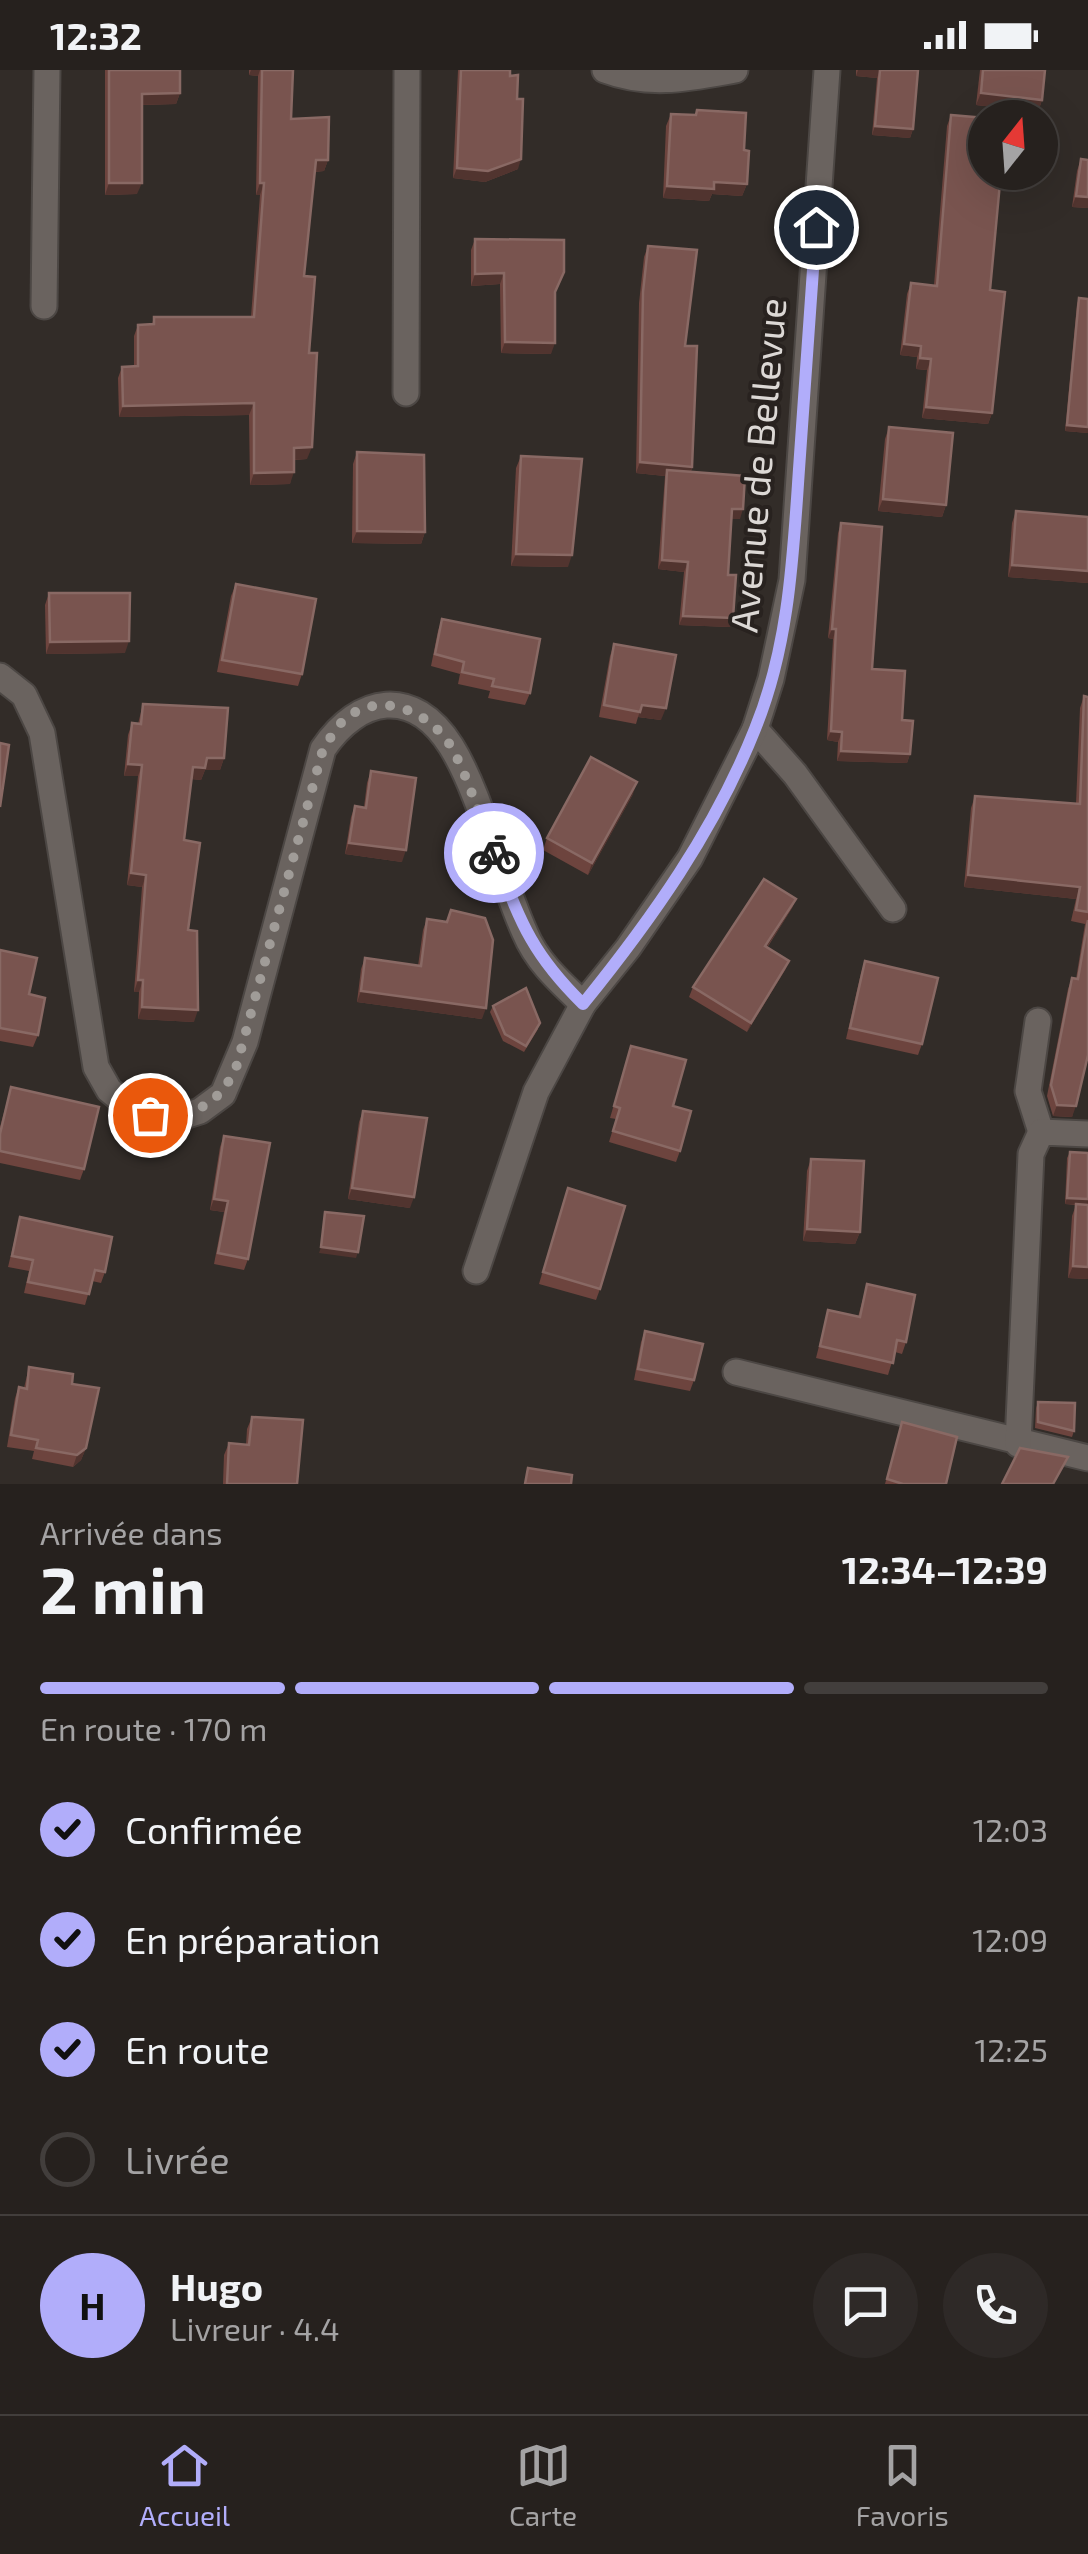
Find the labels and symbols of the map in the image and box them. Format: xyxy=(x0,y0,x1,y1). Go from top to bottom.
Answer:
north arrow xyxy=(968,100,1058,190)
pin xyxy=(774,185,859,270)
street label: Avenue de Bellevue xyxy=(719,296,795,634)
courier xyxy=(444,803,544,903)
pin xyxy=(108,1073,193,1158)

